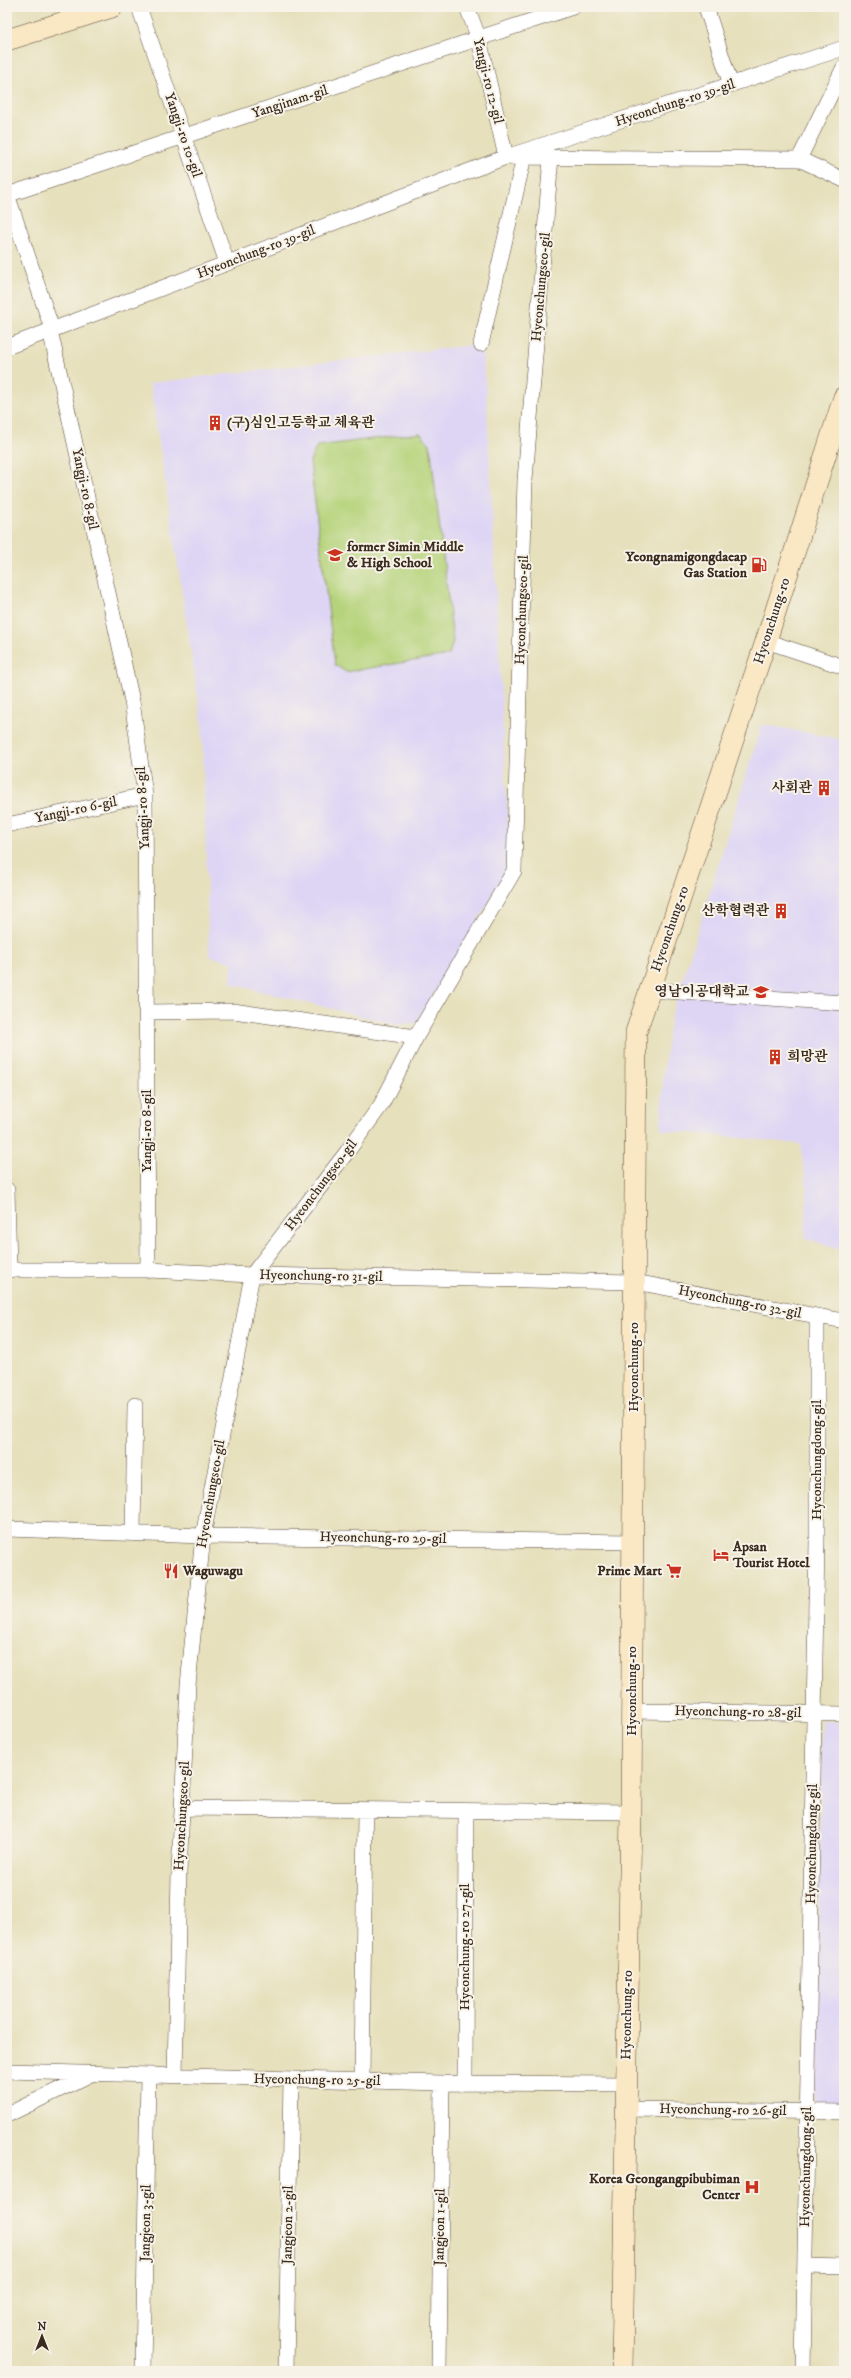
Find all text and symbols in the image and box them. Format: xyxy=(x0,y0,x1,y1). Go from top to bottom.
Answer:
street label: Yangji-ro 12-gil xyxy=(469,36,508,127)
street label: Hyeonchung-ro 39-gil xyxy=(613,75,738,131)
street label: Yangjinam-gil xyxy=(250,81,331,123)
street label: Yangji-ro 10-gil xyxy=(160,90,206,181)
street label: Hyeonchung-ro 39-gil xyxy=(194,221,318,283)
street label: Hyeonchungseo-gil xyxy=(527,231,555,342)
building icon: (구)심인고등학교 체육관 xyxy=(206,414,224,432)
place label: (구)심인고등학교 체육관 xyxy=(227,414,375,432)
street label: Yangji-ro 8-gil xyxy=(68,447,103,532)
place label: former Simin Middle & High School xyxy=(346,538,464,572)
school or university icon: former Simin Middle & High School xyxy=(326,546,344,564)
place label: Yeongnamigongdaeap Gas Station xyxy=(624,548,748,582)
street label: Hyeonchungseo-gil xyxy=(511,554,533,665)
fuel station icon: Yeongnamigongdaeap Gas Station xyxy=(750,556,768,574)
street label: Hyeonchung-ro xyxy=(750,575,794,667)
street label: Yangji-ro 8-gil xyxy=(132,765,154,850)
place label: 사회관 xyxy=(771,779,812,797)
building icon: 사회관 xyxy=(815,779,833,797)
street label: Yangji-ro 6-gil xyxy=(33,792,119,827)
street label: Hyeonchung-ro xyxy=(647,883,693,974)
place label: 산학협력관 xyxy=(701,902,769,920)
building icon: 산학협력관 xyxy=(772,902,790,920)
place label: 영남이공대학교 xyxy=(654,983,749,1001)
school or university icon: 영남이공대학교 xyxy=(752,983,770,1001)
building icon: 희망관 xyxy=(766,1048,784,1066)
place label: 희망관 xyxy=(787,1048,828,1066)
street label: Yangji-ro 8-gil xyxy=(138,1089,156,1172)
street label: Hyeonchungseo-gil xyxy=(281,1135,362,1234)
street label: Hyeonchung-ro 31-gil xyxy=(259,1266,384,1286)
street label: Hyeonchung-ro 32-gil xyxy=(677,1281,804,1323)
street label: Hyeonchung-ro xyxy=(625,1322,643,1412)
street label: Hyeonchungdong-gil xyxy=(808,1399,826,1520)
street label: Hyeonchungseo-gil xyxy=(193,1438,230,1550)
street label: Hyeonchung-ro 29-gil xyxy=(319,1528,447,1548)
place label: Apsan Tourist Hotel xyxy=(732,1538,810,1572)
hotel icon: Apsan Tourist Hotel xyxy=(712,1546,730,1564)
restaurant icon: Waguwagu xyxy=(162,1562,180,1580)
place label: Waguwagu xyxy=(182,1562,243,1580)
place label: Prime Mart xyxy=(597,1562,663,1580)
supermarket icon: Prime Mart xyxy=(665,1562,683,1580)
street label: Hyeonchung-ro xyxy=(623,1646,641,1736)
street label: Hyeonchung-ro 28-gil xyxy=(674,1702,802,1722)
street label: Hyeonchungseo-gil xyxy=(170,1760,194,1871)
street label: Hyeonchungdong-gil xyxy=(802,1783,822,1904)
street label: Hyeonchung-ro 27-gil xyxy=(456,1883,474,2011)
street label: Hyeonchung-ro xyxy=(617,1970,637,2060)
street label: Hyeonchung-ro 25-gil xyxy=(253,2070,381,2090)
street label: Hyeonchung-ro 26-gil xyxy=(659,2100,788,2120)
street label: Hyeonchungdong-gil xyxy=(796,2106,816,2227)
place label: Korea Geongangpibubiman Center xyxy=(589,2170,741,2204)
hospital icon: Korea Geongangpibubiman Center xyxy=(743,2178,761,2196)
street label: Jangjeon 3-gil xyxy=(136,2183,156,2264)
street label: Jangjeon 2-gil xyxy=(278,2185,298,2267)
street label: Jangjeon 1-gil xyxy=(430,2187,450,2268)
north arrow xyxy=(22,2316,62,2356)
text: N xyxy=(37,2320,47,2334)

